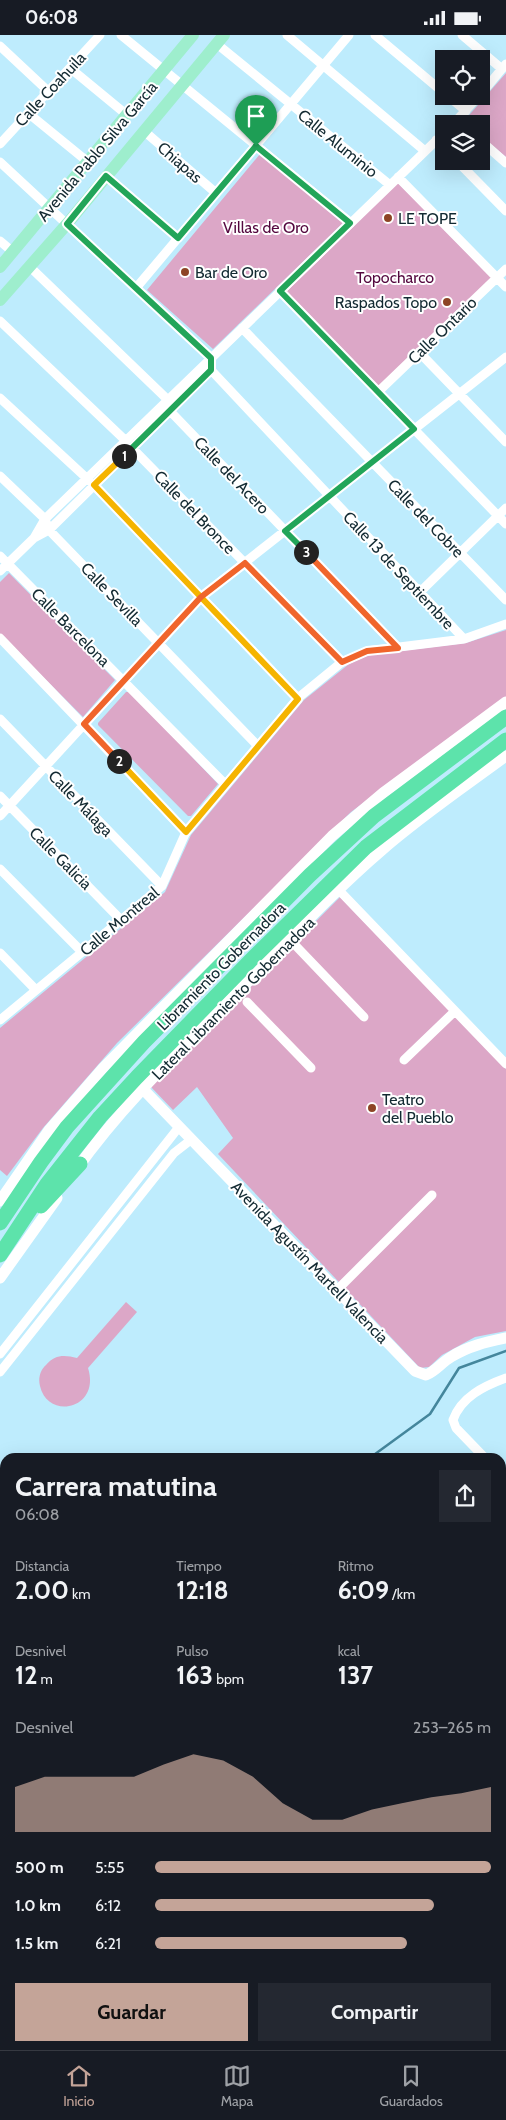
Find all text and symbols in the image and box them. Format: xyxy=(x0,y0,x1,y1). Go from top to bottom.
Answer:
text: 06:08 xyxy=(25,6,78,29)
street label: Calle Coahuila xyxy=(11,48,90,130)
map controls xyxy=(435,50,490,170)
button: locate xyxy=(435,50,490,105)
street label: Avenida Pablo Silva García xyxy=(33,77,162,225)
pin xyxy=(235,95,277,146)
icon: arrive xyxy=(242,102,270,130)
street label: Calle Aluminio xyxy=(294,105,382,182)
button: layers xyxy=(435,115,490,170)
street label: Chiapas xyxy=(154,138,206,187)
place label: LE TOPE xyxy=(398,209,457,228)
marker: LE TOPE xyxy=(382,212,394,224)
park label: Villas de Oro xyxy=(223,218,309,237)
place label: Bar de Oro xyxy=(195,263,268,282)
marker: Bar de Oro xyxy=(179,266,191,278)
park label: Topocharco xyxy=(356,268,434,287)
place label: Raspados Topo xyxy=(335,293,437,312)
street label: Calle Ontario xyxy=(404,293,481,368)
marker: Raspados Topo xyxy=(441,296,453,308)
street label: Calle del Acero xyxy=(190,433,273,518)
pin: 1 xyxy=(112,443,136,469)
text: 1 xyxy=(122,447,127,465)
street label: Calle del Bronce xyxy=(150,467,239,558)
street label: Calle del Cobre xyxy=(384,475,468,561)
street label: Calle 13 de Septiembre xyxy=(339,507,458,633)
pin: 3 xyxy=(294,539,318,565)
text: 3 xyxy=(303,543,310,561)
street label: Calle Sevilla xyxy=(77,559,147,630)
street label: Calle Barcelona xyxy=(27,584,114,671)
pin: 2 xyxy=(106,749,132,773)
text: 2 xyxy=(116,752,123,770)
street label: Calle Málaga xyxy=(44,766,117,841)
street label: Calle Galicia xyxy=(25,823,96,894)
street label: Calle Montreal xyxy=(76,883,163,960)
street label: Libramiento Gobernadora xyxy=(153,898,290,1034)
street label: Lateral Libramiento Gobernadora xyxy=(148,913,319,1084)
place label: Teatro del Pueblo xyxy=(382,1090,454,1127)
marker: Teatro del Pueblo xyxy=(366,1102,378,1114)
street label: Avenida Agustín Martell Valencia xyxy=(227,1177,392,1348)
text: Carrera matutina xyxy=(15,1469,217,1503)
button: share xyxy=(439,1470,491,1522)
text: 06:08 xyxy=(15,1505,59,1524)
text: Distancia xyxy=(15,1557,69,1575)
text: Tiempo xyxy=(176,1557,222,1575)
text: Ritmo xyxy=(338,1557,374,1575)
text: 2.00 xyxy=(15,1575,69,1605)
text: 12:18 xyxy=(176,1575,229,1605)
text: 6:09 xyxy=(338,1575,389,1605)
text: km xyxy=(69,1585,91,1603)
text: /km xyxy=(389,1585,415,1603)
text: Desnivel xyxy=(15,1642,66,1660)
text: Pulso xyxy=(176,1642,208,1660)
text: kcal xyxy=(338,1642,360,1660)
text: 12 xyxy=(15,1660,37,1690)
text: 163 xyxy=(176,1660,213,1690)
text: 137 xyxy=(338,1660,373,1690)
text: m xyxy=(37,1670,53,1688)
text: bpm xyxy=(213,1670,244,1688)
text: Desnivel xyxy=(15,1718,73,1737)
text: 253–265 m xyxy=(413,1718,491,1737)
text: 500 m xyxy=(15,1858,64,1877)
text: 5:55 xyxy=(95,1858,124,1877)
text: 1.0 km xyxy=(15,1896,61,1915)
text: 6:12 xyxy=(95,1896,121,1915)
text: 1.5 km xyxy=(15,1934,58,1953)
text: 6:21 xyxy=(95,1934,121,1953)
button: Guardar xyxy=(15,1983,248,2041)
button: Compartir xyxy=(258,1983,491,2041)
tab: Inicio xyxy=(63,2062,94,2110)
tab: Mapa xyxy=(221,2062,253,2110)
tab: Guardados xyxy=(379,2062,443,2110)

